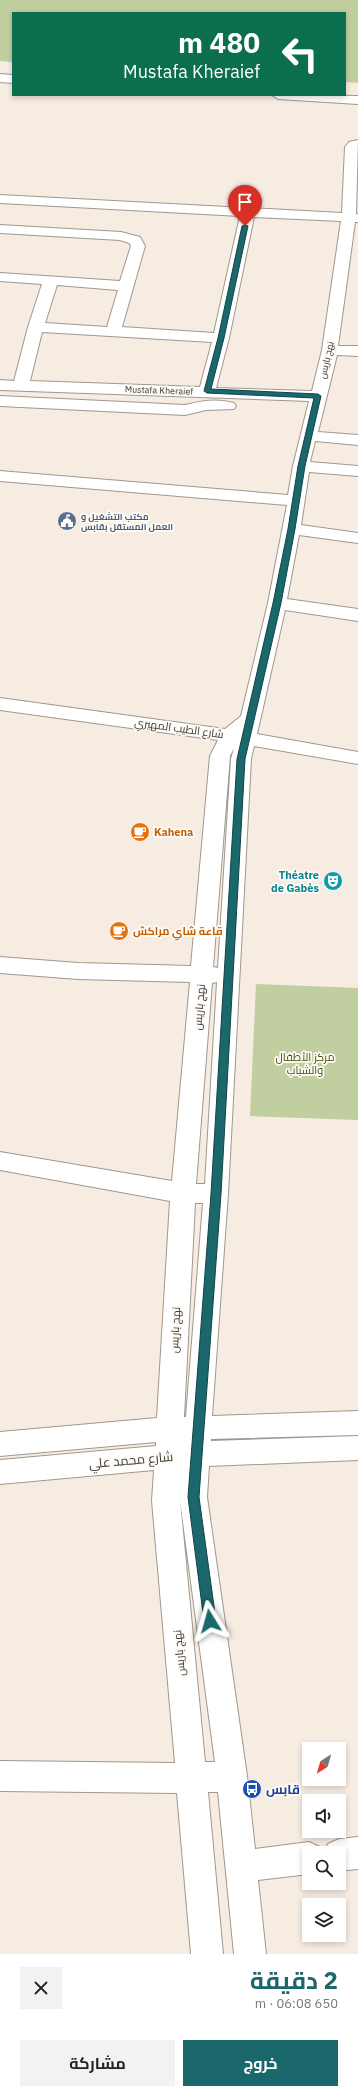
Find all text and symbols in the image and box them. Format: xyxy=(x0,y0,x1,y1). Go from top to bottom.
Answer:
text: 480 m xyxy=(178,24,260,61)
icon: left xyxy=(274,28,326,80)
text: Mustafa Kheraief xyxy=(123,60,260,83)
pin xyxy=(228,185,262,226)
icon: arrive xyxy=(234,191,256,213)
street label: نهج باريس xyxy=(316,340,337,380)
street label: Mustafa Kheraief xyxy=(125,383,193,397)
public building icon: مكتب التشغيل و العمل المستقل بقابس xyxy=(56,510,78,532)
place label: مكتب التشغيل و العمل المستقل بقابس xyxy=(81,511,173,533)
street label: شارع الطيب المهيري xyxy=(133,715,225,743)
cafe icon: Kahena xyxy=(129,821,151,843)
place label: Kahena xyxy=(154,825,193,839)
place label: Théatre de Gabès xyxy=(271,868,319,895)
theatre icon: Théatre de Gabès xyxy=(322,870,344,892)
cafe icon: قاعة شاي مراكش xyxy=(108,920,130,942)
place label: قاعة شاي مراكش xyxy=(133,924,223,941)
street label: نهج باريس xyxy=(190,983,209,1031)
park label: مركز الأطفال والشباب xyxy=(276,1050,334,1077)
street label: نهج باريس xyxy=(167,1306,184,1354)
street label: شارع محمد علي xyxy=(88,1448,174,1474)
position arrow xyxy=(189,1600,231,1642)
street label: نهج باريس xyxy=(170,1629,189,1677)
north arrow xyxy=(302,1742,346,1786)
map controls xyxy=(302,1742,346,1942)
bus stop icon: قابس xyxy=(241,1778,263,1800)
place label: قابس xyxy=(266,1781,300,1798)
button: sound xyxy=(302,1794,346,1838)
button: search xyxy=(302,1846,346,1890)
button: layers xyxy=(302,1898,346,1942)
text: 2 دقيقة xyxy=(250,1964,338,1996)
button: close xyxy=(20,1967,62,2009)
text: 650 m · 06:08 xyxy=(255,1995,338,2012)
button: مشاركة xyxy=(20,2040,175,2086)
button: خروج xyxy=(183,2040,338,2086)

